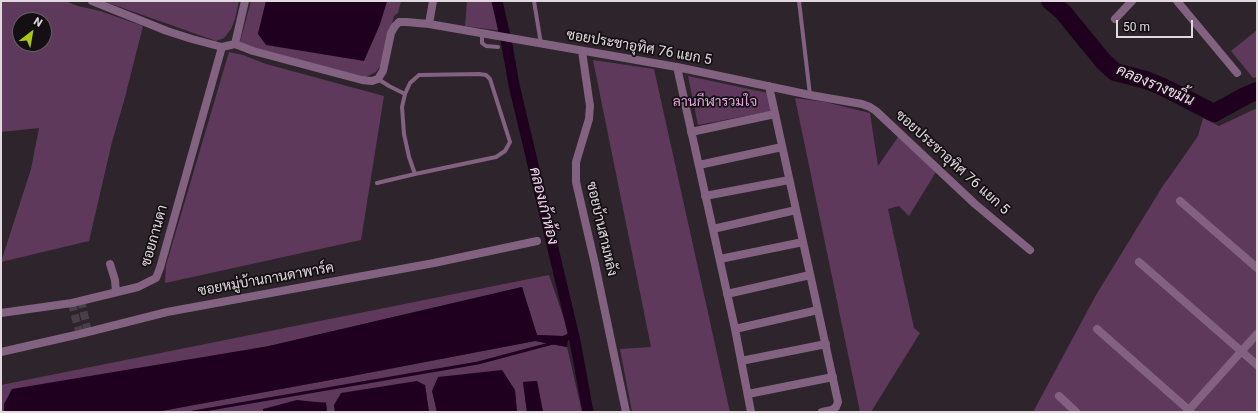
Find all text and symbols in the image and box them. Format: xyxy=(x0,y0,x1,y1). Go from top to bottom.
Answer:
north arrow xyxy=(12,12,52,52)
scale bar xyxy=(1118,12,1195,38)
text: N xyxy=(31,15,45,30)
text: 50 m xyxy=(1123,20,1150,34)
street label: ซอยประชาอุทิศ 76 แยก 5 xyxy=(565,27,713,69)
water label: คลองรางขมิ้น xyxy=(1114,62,1196,110)
park label: ลานกีฬารวมใจ xyxy=(673,94,757,110)
street label: ซอยประชาอุทิศ 76 แยก 5 xyxy=(892,107,1012,219)
water label: คลองเก้าห้อง xyxy=(525,165,561,247)
street label: ซอยบ้านสามหลัง xyxy=(582,180,620,278)
street label: ซอยกานดา xyxy=(138,203,172,269)
street label: ซอยหมู่บ้านกานดาพาร์ค xyxy=(197,260,335,300)

